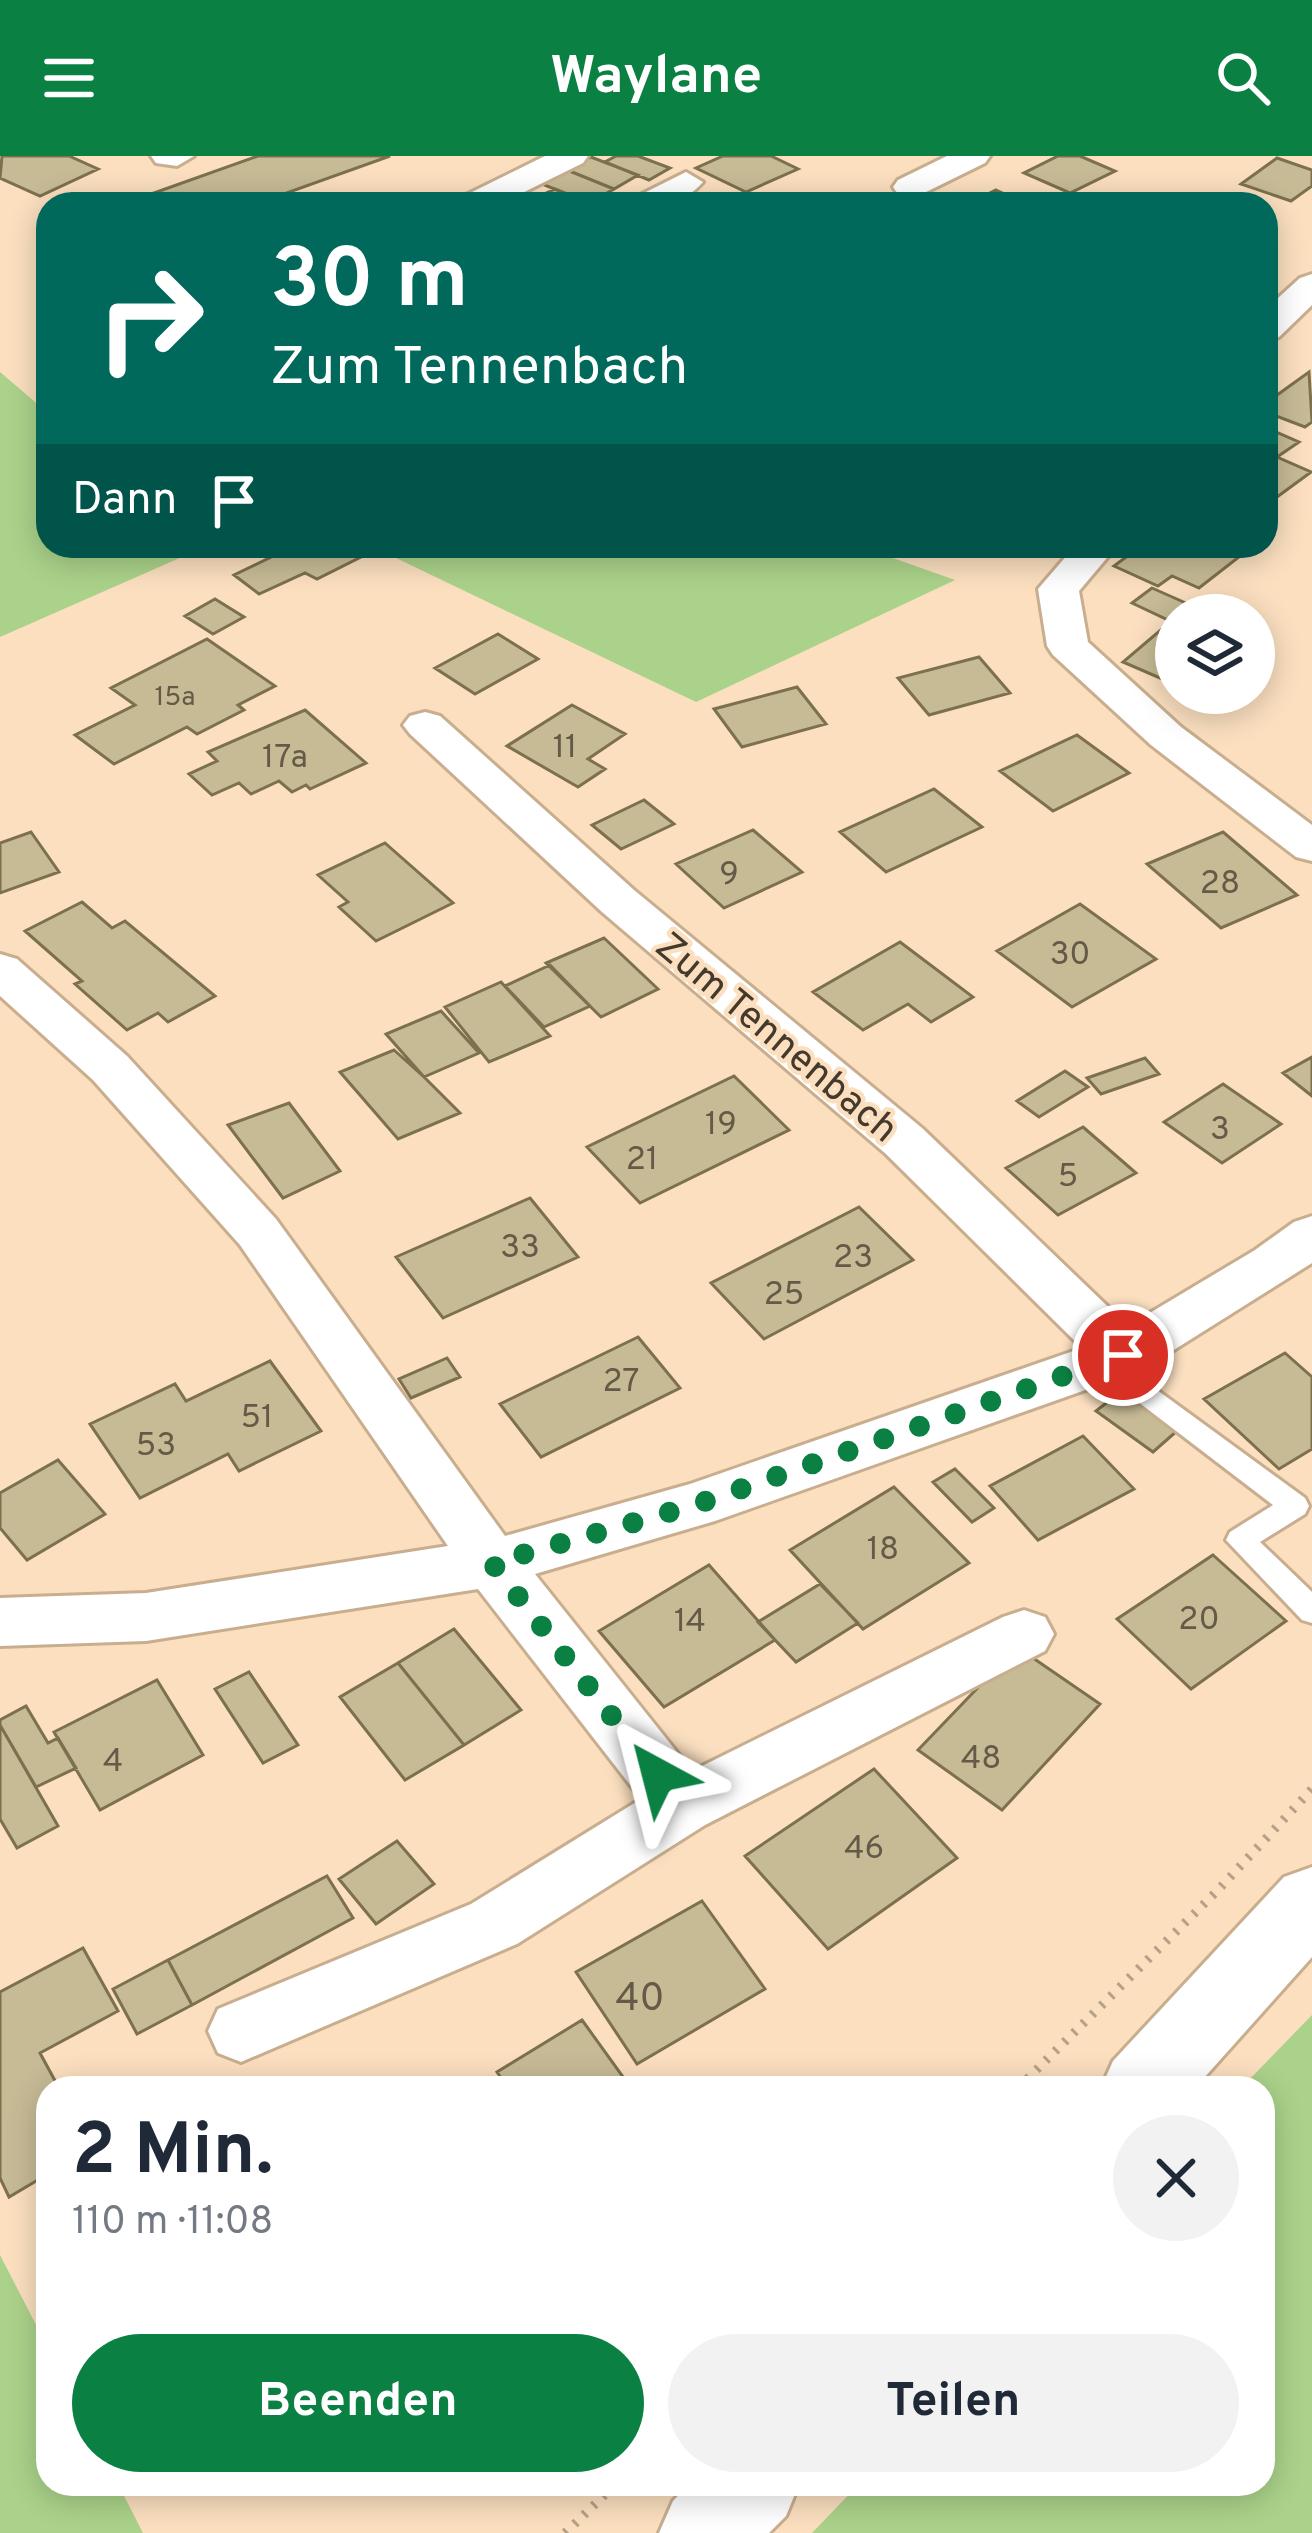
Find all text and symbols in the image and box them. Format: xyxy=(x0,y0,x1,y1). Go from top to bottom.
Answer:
text: Waylane xyxy=(550,44,762,113)
icon: menu xyxy=(36,45,102,111)
icon: search xyxy=(1210,45,1276,111)
text: 30 m xyxy=(270,231,469,337)
icon: right xyxy=(72,240,228,396)
text: Zum Tennenbach xyxy=(270,335,688,404)
icon: arrive xyxy=(201,468,267,534)
text: Dann xyxy=(72,473,177,530)
map controls xyxy=(1155,594,1275,714)
button: layers xyxy=(1155,594,1275,714)
house number: 15a xyxy=(154,681,196,715)
house number: 11 xyxy=(553,728,577,770)
house number: 17a xyxy=(262,738,308,780)
house number: 9 xyxy=(719,855,739,897)
house number: 28 xyxy=(1200,864,1240,906)
street label: Zum Tennenbach xyxy=(644,924,907,1155)
house number: 30 xyxy=(1050,935,1090,977)
house number: 19 xyxy=(705,1105,737,1147)
house number: 3 xyxy=(1210,1110,1230,1152)
house number: 21 xyxy=(626,1140,658,1182)
house number: 5 xyxy=(1058,1157,1078,1199)
house number: 33 xyxy=(500,1228,540,1270)
house number: 23 xyxy=(833,1238,873,1280)
house number: 25 xyxy=(764,1275,804,1317)
pin xyxy=(1072,1304,1174,1406)
icon: arrive xyxy=(1090,1322,1156,1388)
house number: 27 xyxy=(602,1362,640,1404)
house number: 51 xyxy=(241,1398,273,1440)
house number: 53 xyxy=(136,1426,176,1468)
house number: 18 xyxy=(867,1530,899,1572)
house number: 20 xyxy=(1178,1600,1220,1642)
house number: 14 xyxy=(674,1602,706,1644)
position arrow xyxy=(595,1712,721,1838)
house number: 48 xyxy=(961,1739,1001,1781)
house number: 4 xyxy=(103,1742,123,1784)
house number: 46 xyxy=(844,1829,884,1871)
house number: 40 xyxy=(615,1976,665,2025)
text: 2 Min. xyxy=(72,2108,273,2200)
button: close xyxy=(1113,2115,1239,2241)
text: 110 m · 11:08 xyxy=(72,2199,273,2248)
button: Beenden xyxy=(72,2334,644,2472)
button: Teilen xyxy=(668,2334,1239,2472)

